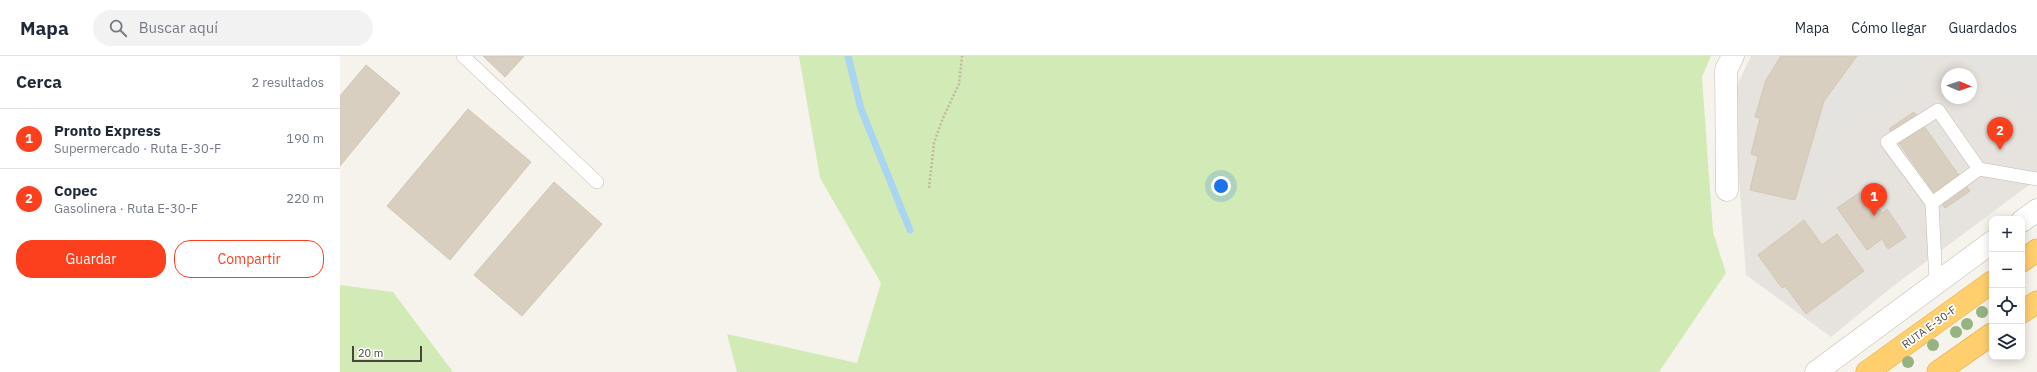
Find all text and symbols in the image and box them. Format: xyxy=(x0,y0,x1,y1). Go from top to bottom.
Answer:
search box xyxy=(93,10,373,46)
text: Mapa xyxy=(20,16,69,40)
icon: search xyxy=(107,17,129,39)
text: Buscar aquí xyxy=(139,18,218,37)
text: Mapa xyxy=(1795,19,1829,37)
text: Cómo llegar xyxy=(1851,19,1926,37)
text: Guardados xyxy=(1948,19,2017,37)
north arrow xyxy=(1941,68,1977,104)
text: Cerca xyxy=(16,71,62,93)
text: 2 resultados xyxy=(251,74,324,91)
pin: 2 xyxy=(1987,117,2013,150)
text: Pronto Express xyxy=(54,121,161,140)
text: 1 xyxy=(25,130,33,147)
text: 190 m xyxy=(286,130,324,147)
text: Supermercado · Ruta E-30-F xyxy=(54,140,221,157)
your location xyxy=(1211,176,1231,196)
text: Copec xyxy=(54,181,98,200)
pin: 1 xyxy=(1861,183,1887,216)
text: 2 xyxy=(25,190,33,207)
text: 220 m xyxy=(286,190,324,207)
text: Gasolinera · Ruta E-30-F xyxy=(54,200,198,217)
map controls xyxy=(1989,216,2025,360)
button: + xyxy=(1989,216,2025,252)
button: Guardar xyxy=(16,240,166,278)
button: Compartir xyxy=(174,240,324,278)
button: − xyxy=(1989,252,2025,288)
button: locate xyxy=(1989,288,2025,324)
street label: RUTA E-30-F xyxy=(1899,302,1959,352)
button: layers xyxy=(1989,324,2025,360)
scale bar xyxy=(352,344,422,363)
text: 20 m xyxy=(358,346,383,360)

